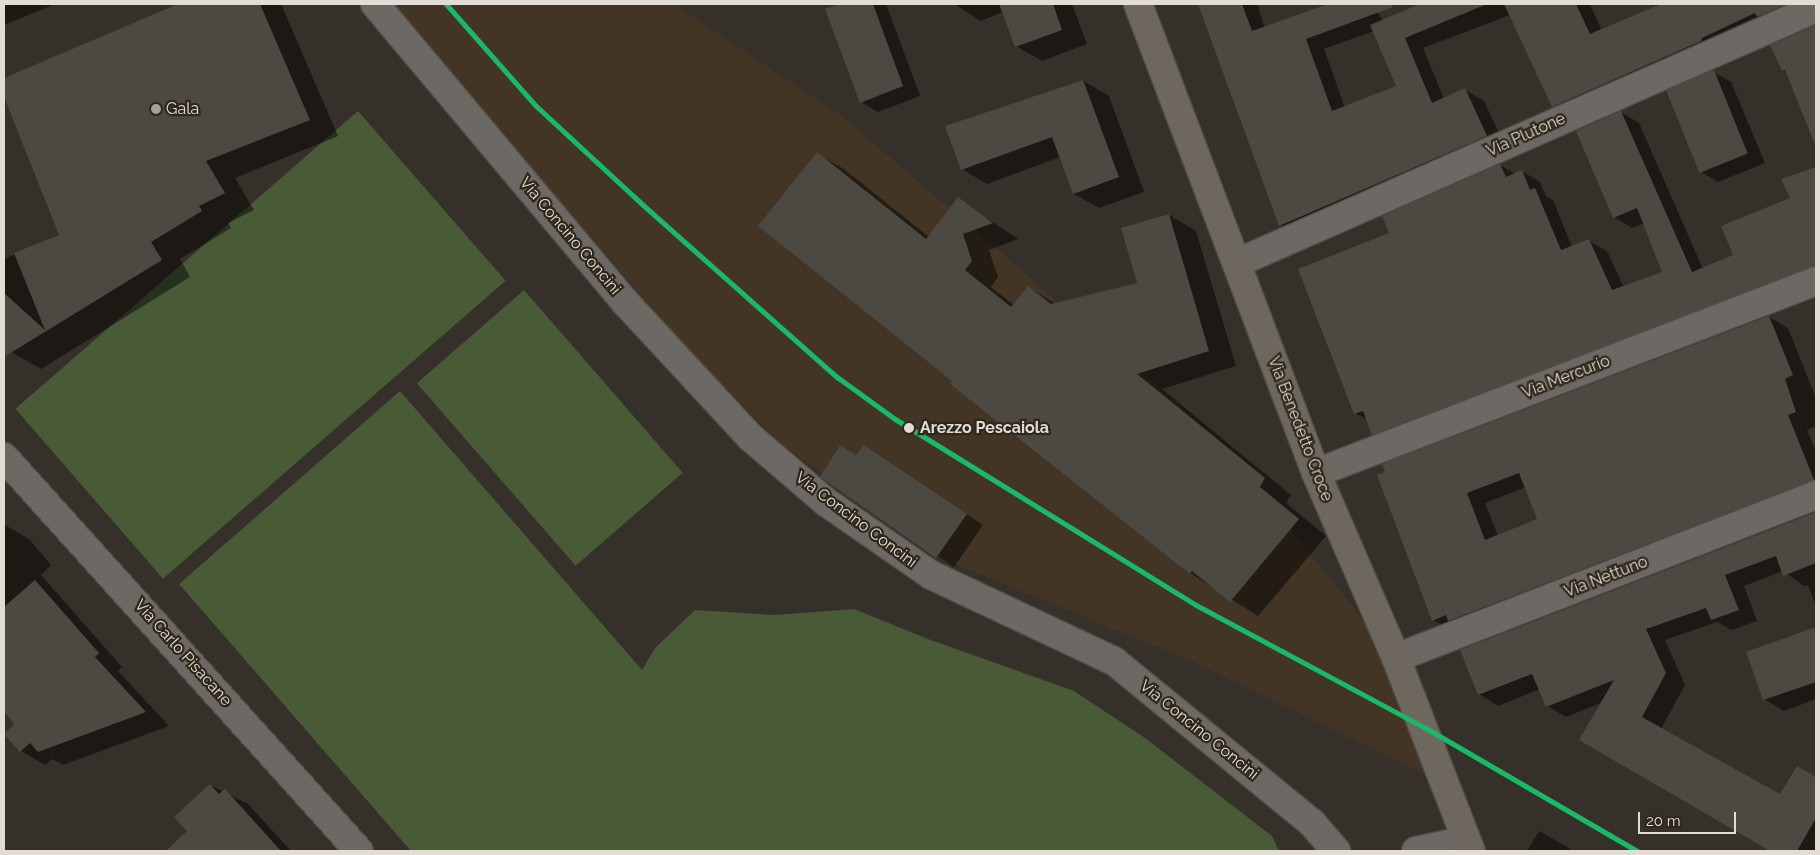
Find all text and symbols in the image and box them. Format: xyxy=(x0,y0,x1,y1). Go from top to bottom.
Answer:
place label: Gala xyxy=(166,99,199,119)
marker: Gala xyxy=(150,103,162,115)
street label: Via Plutone xyxy=(1484,109,1568,161)
street label: Via Concino Concini xyxy=(515,173,625,299)
street label: Via Mercurio xyxy=(1519,351,1613,403)
street label: Via Benedetto Croce xyxy=(1264,354,1336,504)
place label: Arezzo Pescaiola xyxy=(920,418,1049,438)
marker: Arezzo Pescaiola xyxy=(902,421,916,435)
street label: Via Concino Concini xyxy=(791,468,921,572)
street label: Via Nettuno xyxy=(1562,552,1650,602)
street label: Via Carlo Pisacane xyxy=(130,596,236,710)
street label: Via Concino Concini xyxy=(1136,676,1262,784)
scale bar xyxy=(1640,802,1738,834)
text: 20 m xyxy=(1646,812,1681,830)

